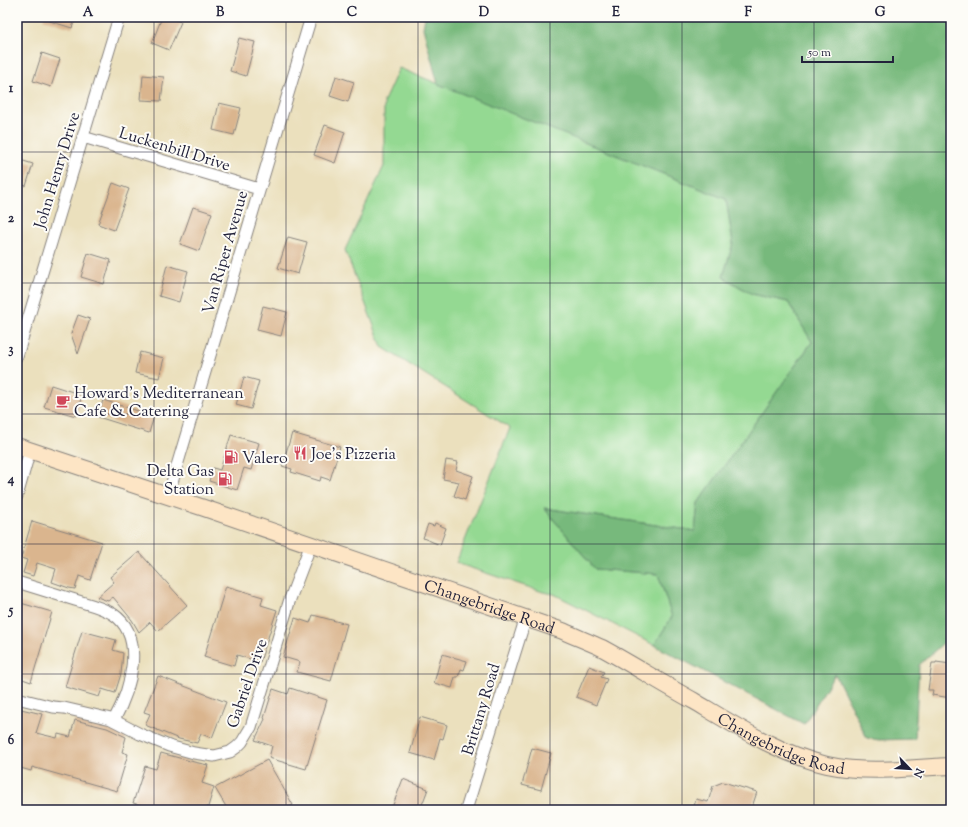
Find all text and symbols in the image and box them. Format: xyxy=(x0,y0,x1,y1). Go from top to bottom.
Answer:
text: A xyxy=(83,4,94,22)
text: B xyxy=(216,4,225,22)
text: C xyxy=(347,4,357,22)
text: D xyxy=(479,4,489,22)
text: E xyxy=(612,4,620,22)
text: F xyxy=(744,4,752,22)
text: G xyxy=(875,4,886,22)
scale bar xyxy=(802,38,893,64)
text: 50 m xyxy=(807,44,831,62)
text: 1 xyxy=(9,80,14,98)
street label: John Henry Drive xyxy=(29,110,87,233)
street label: Luckenbill Drive xyxy=(116,123,233,178)
street label: Van Riper Avenue xyxy=(198,188,255,317)
text: 2 xyxy=(8,210,15,228)
text: 3 xyxy=(8,341,14,359)
place label: Howard's Mediterranean Cafe & Catering xyxy=(74,383,244,424)
cafe icon: Howard's Mediterranean Cafe & Catering xyxy=(55,393,71,409)
place label: Joe's Pizzeria xyxy=(310,444,396,467)
restaurant icon: Joe's Pizzeria xyxy=(292,445,308,461)
place label: Valero xyxy=(242,448,288,471)
fuel station icon: Valero xyxy=(223,449,239,465)
place label: Delta Gas Station xyxy=(147,461,215,502)
text: 4 xyxy=(7,471,15,489)
fuel station icon: Delta Gas Station xyxy=(217,471,233,487)
street label: Changebridge Road xyxy=(420,575,557,641)
text: 5 xyxy=(8,602,14,620)
street label: Gabriel Drive xyxy=(222,636,274,732)
street label: Brittany Road xyxy=(457,661,507,759)
street label: Changebridge Road xyxy=(712,708,846,782)
text: 6 xyxy=(8,732,15,750)
north arrow xyxy=(890,749,930,789)
text: N xyxy=(909,765,928,780)

